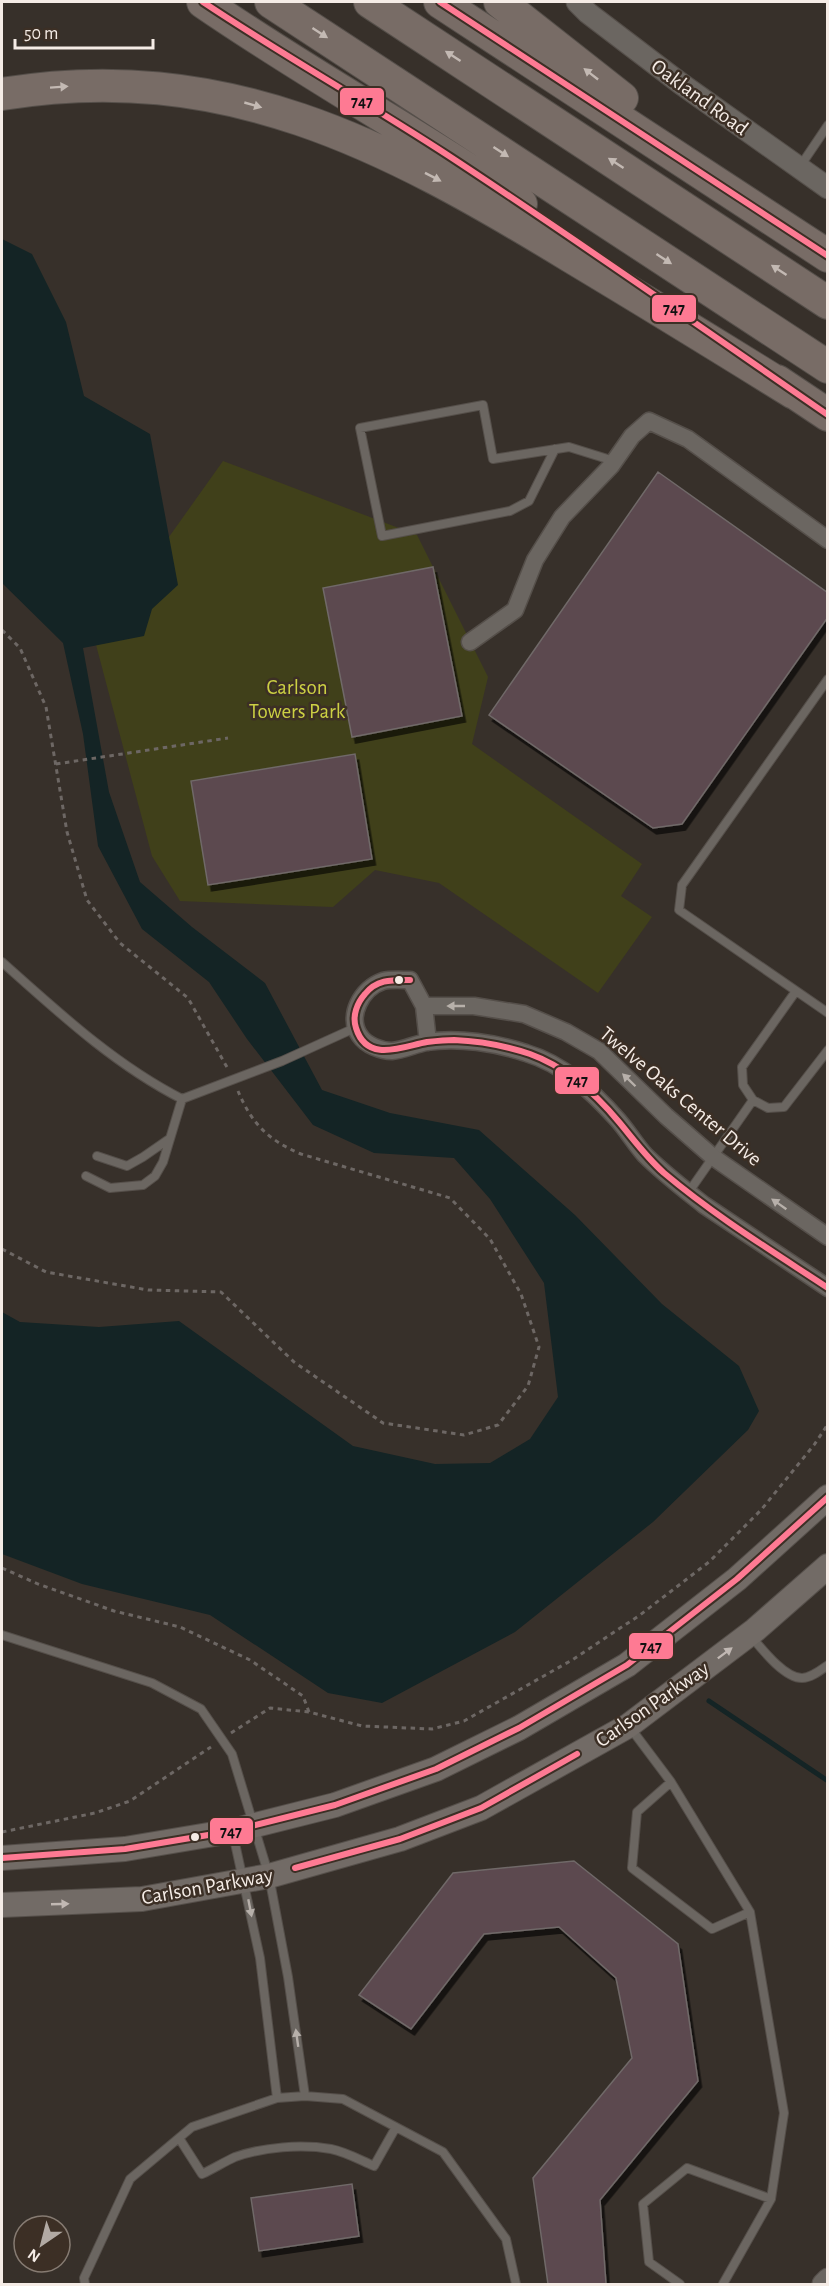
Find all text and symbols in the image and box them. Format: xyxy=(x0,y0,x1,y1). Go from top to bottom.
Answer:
scale bar xyxy=(15,12,153,50)
text: 50 m xyxy=(24,25,58,43)
one-way arrow xyxy=(312,28,328,39)
one-way arrow xyxy=(445,51,461,62)
street label: Oakland Road xyxy=(647,55,752,140)
one-way arrow xyxy=(583,67,599,80)
one-way arrow xyxy=(50,82,69,91)
line badge: 747 xyxy=(339,87,385,116)
text: 747 xyxy=(351,94,373,110)
one-way arrow xyxy=(244,100,262,110)
one-way arrow xyxy=(492,146,508,158)
one-way arrow xyxy=(608,158,624,169)
one-way arrow xyxy=(425,172,442,181)
one-way arrow xyxy=(655,254,672,265)
one-way arrow xyxy=(770,265,787,276)
line badge: 747 xyxy=(651,294,697,323)
text: 747 xyxy=(663,301,685,317)
park label: Carlson Towers Park xyxy=(249,677,346,722)
unlabelled marker xyxy=(393,974,405,986)
one-way arrow xyxy=(446,1001,465,1011)
street label: Twelve Oaks Center Drive xyxy=(596,1023,766,1170)
line badge: 747 xyxy=(554,1066,600,1095)
text: 747 xyxy=(566,1073,588,1089)
one-way arrow xyxy=(623,1074,637,1088)
one-way arrow xyxy=(772,1198,788,1210)
line badge: 747 xyxy=(628,1632,674,1660)
text: 747 xyxy=(640,1639,662,1655)
one-way arrow xyxy=(717,1647,733,1659)
street label: Carlson Parkway xyxy=(592,1658,713,1751)
line badge: 747 xyxy=(209,1817,254,1845)
text: 747 xyxy=(220,1824,242,1840)
unlabelled marker xyxy=(189,1831,201,1843)
street label: Carlson Parkway xyxy=(140,1865,274,1908)
one-way arrow xyxy=(50,1899,69,1909)
one-way arrow xyxy=(246,1899,255,1918)
one-way arrow xyxy=(292,2029,301,2048)
north arrow xyxy=(12,2214,72,2274)
text: N xyxy=(25,2246,43,2265)

